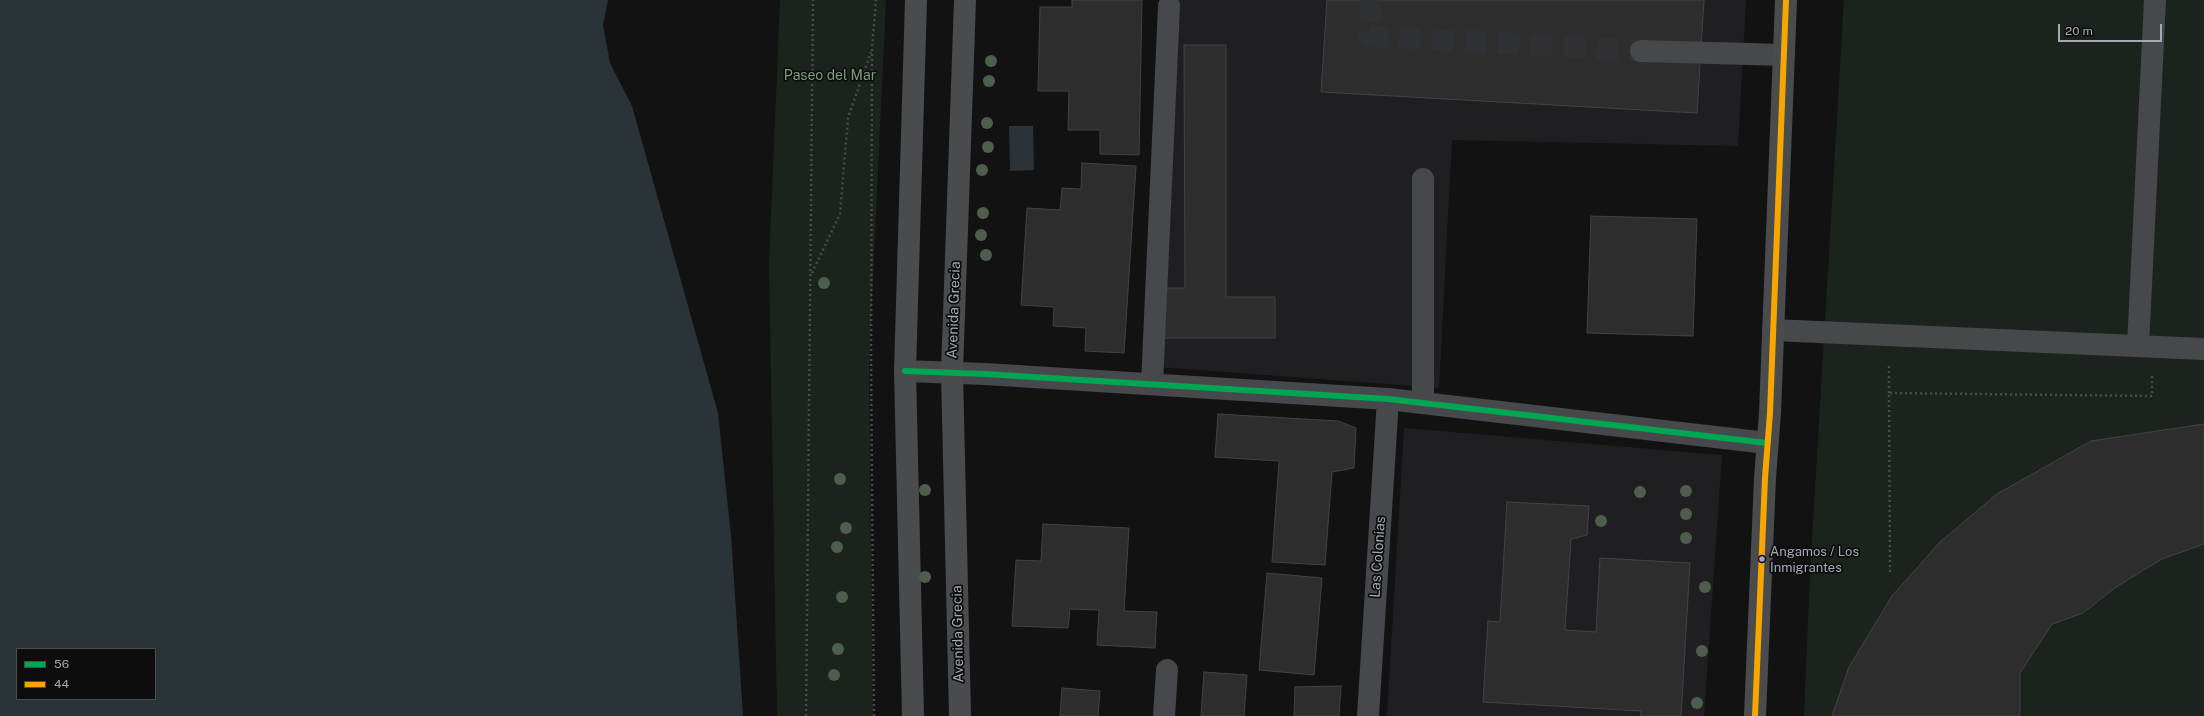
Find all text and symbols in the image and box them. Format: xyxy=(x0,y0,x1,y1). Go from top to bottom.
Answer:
scale bar xyxy=(2060,16,2164,42)
text: 20 m xyxy=(2065,24,2093,38)
park label: Paseo del Mar xyxy=(784,68,876,84)
street label: Avenida Grecia xyxy=(944,261,964,359)
street label: Las Colonias xyxy=(1367,516,1389,598)
place label: Angamos / Los Inmigrantes xyxy=(1770,544,1859,575)
marker: Angamos / Los Inmigrantes xyxy=(1757,554,1767,564)
street label: Avenida Grecia xyxy=(949,585,967,683)
legend xyxy=(16,648,156,700)
text: 56 xyxy=(54,657,69,671)
text: 44 xyxy=(54,677,69,691)

